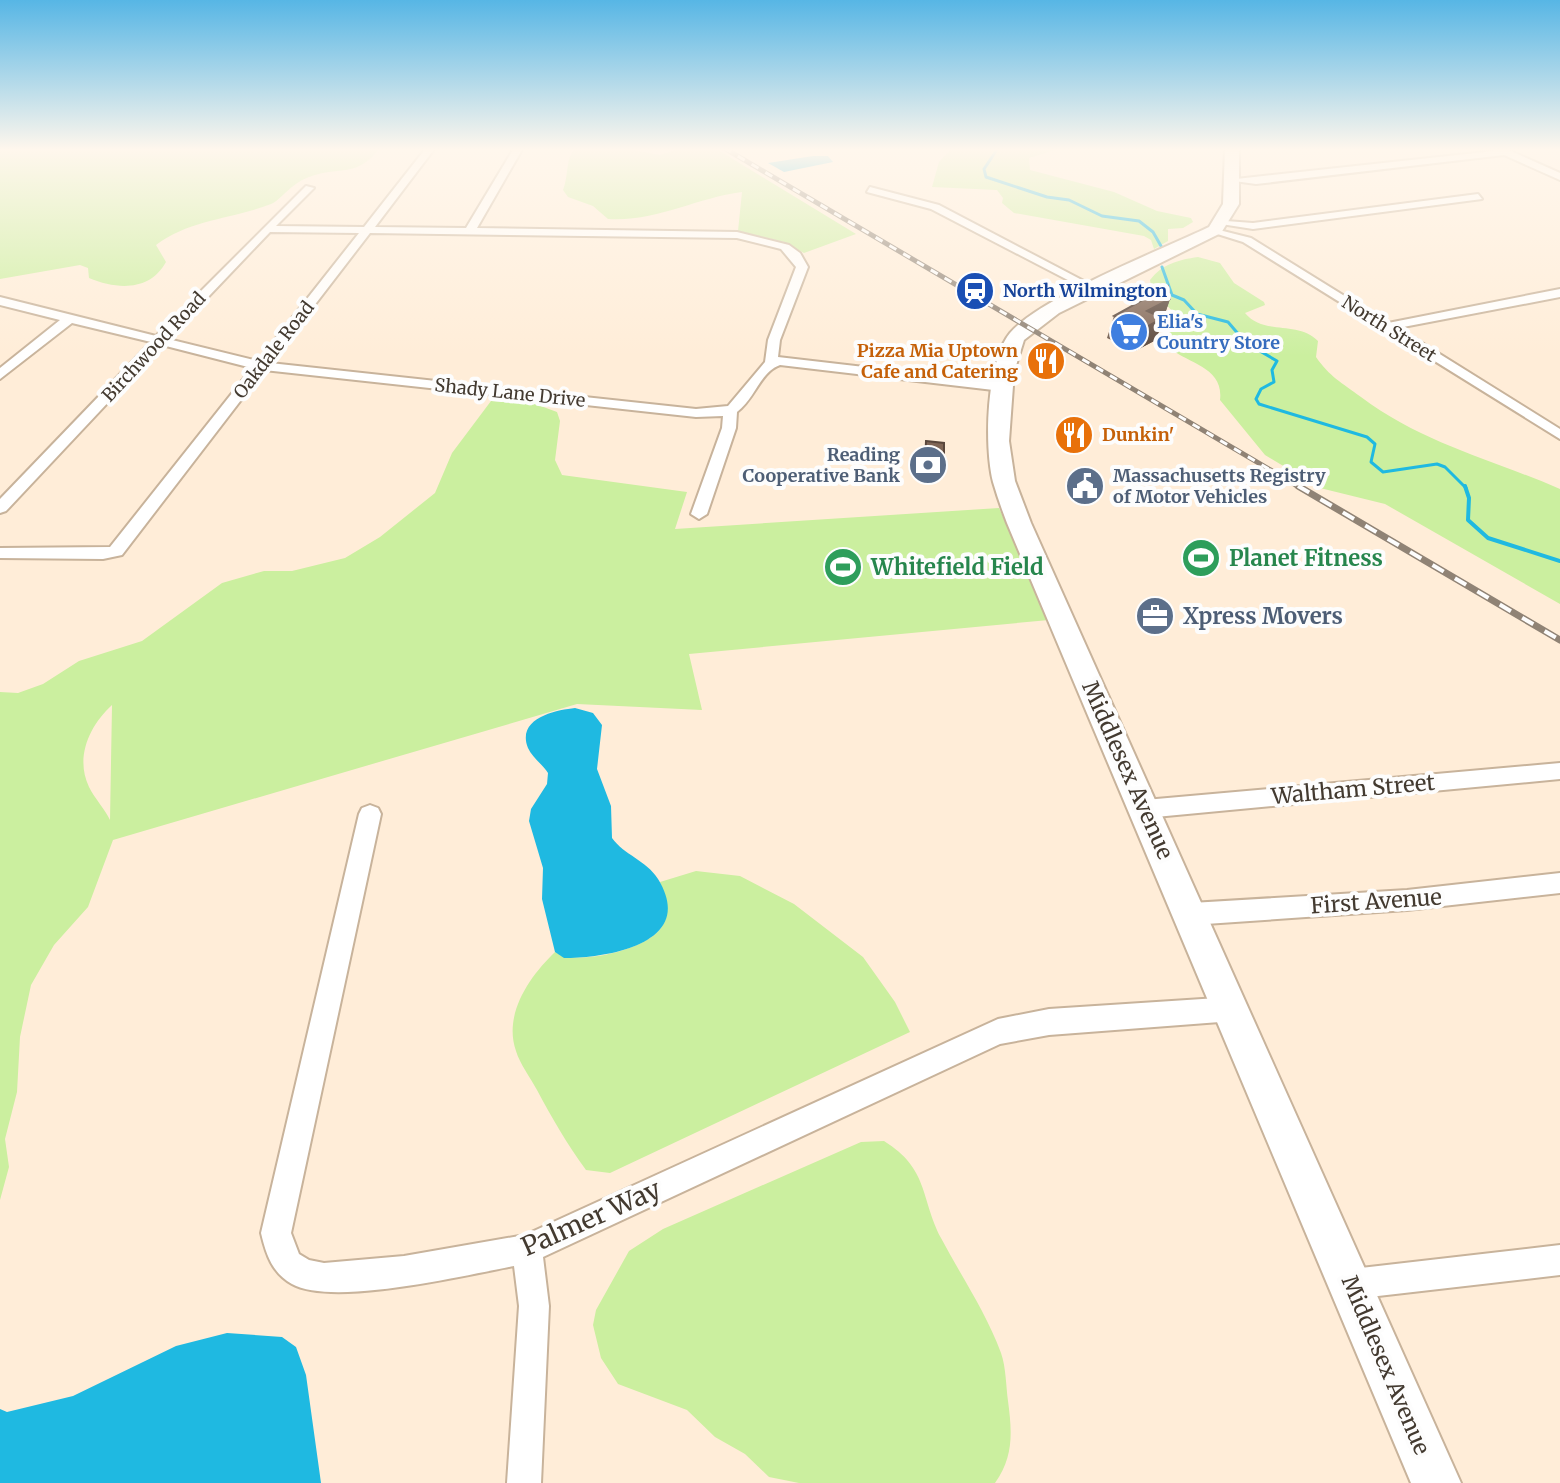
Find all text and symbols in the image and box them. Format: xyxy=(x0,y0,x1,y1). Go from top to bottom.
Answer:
station icon: North Wilmington xyxy=(954,270,996,312)
place label: North Wilmington xyxy=(1003,279,1167,302)
street label: Birchwood Road xyxy=(97,287,210,406)
street label: North Street xyxy=(1338,291,1441,367)
street label: Oakdale Road xyxy=(228,296,319,403)
place label: Elia's Country Store xyxy=(1157,310,1280,354)
supermarket icon: Elia's Country Store xyxy=(1108,311,1150,353)
place label: Pizza Mia Uptown Cafe and Catering xyxy=(857,339,1018,383)
restaurant icon: Pizza Mia Uptown Cafe and Catering xyxy=(1025,340,1067,382)
street label: Shady Lane Drive xyxy=(434,373,587,412)
restaurant icon: Dunkin' xyxy=(1053,414,1095,456)
place label: Dunkin' xyxy=(1102,423,1174,446)
place label: Reading Cooperative Bank xyxy=(743,443,900,487)
bank icon: Reading Cooperative Bank xyxy=(907,444,949,486)
place label: Massachusetts Registry of Motor Vehicles xyxy=(1113,464,1326,508)
public building icon: Massachusetts Registry of Motor Vehicles xyxy=(1064,465,1106,507)
sports icon: Planet Fitness xyxy=(1180,537,1222,579)
place label: Planet Fitness xyxy=(1229,544,1383,572)
sports icon: Whitefield Field xyxy=(822,546,864,588)
place label: Whitefield Field xyxy=(870,553,1044,581)
office icon: Xpress Movers xyxy=(1134,595,1176,637)
place label: Xpress Movers xyxy=(1183,602,1343,630)
street label: Middlesex Avenue xyxy=(1076,677,1180,863)
street label: Waltham Street xyxy=(1269,768,1436,810)
street label: First Avenue xyxy=(1309,882,1443,920)
street label: Palmer Way xyxy=(516,1172,666,1263)
street label: Middlesex Avenue xyxy=(1336,1271,1436,1459)

